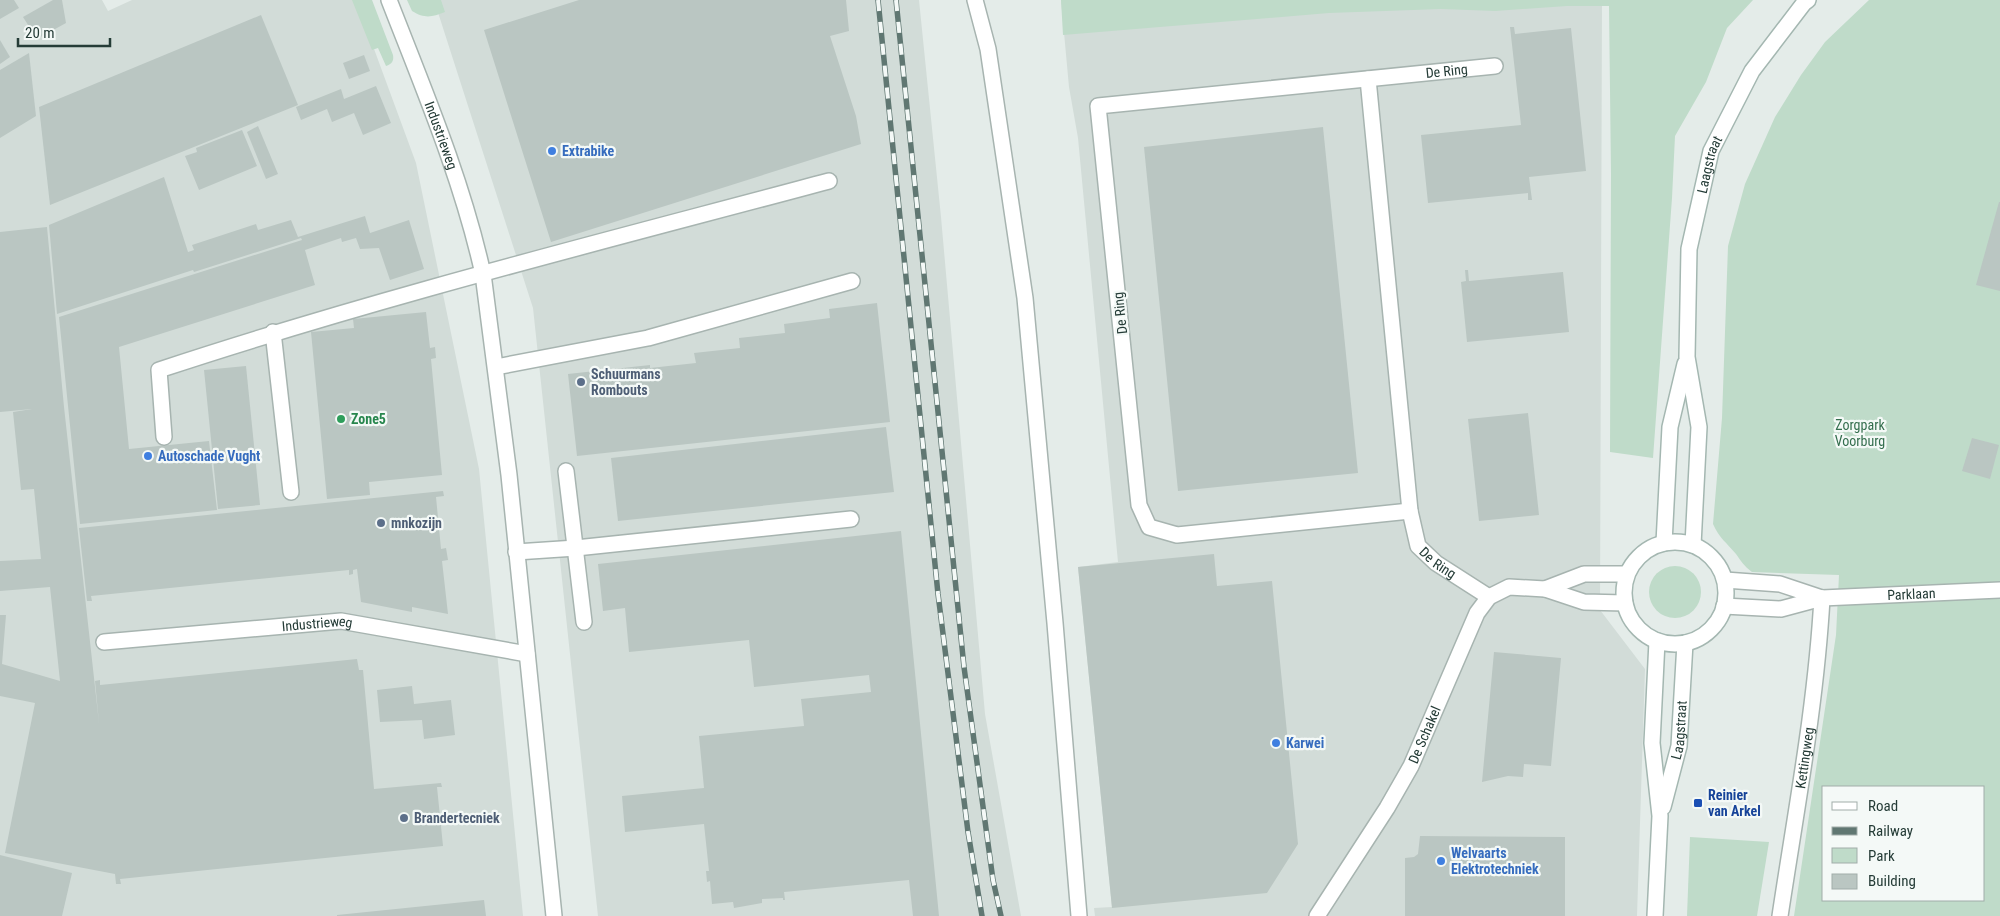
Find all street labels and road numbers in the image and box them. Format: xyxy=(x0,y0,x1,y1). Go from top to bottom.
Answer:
street label: De Ring xyxy=(1425,61,1468,81)
street label: Industrieweg xyxy=(421,99,461,171)
street label: Laagstraat xyxy=(1694,133,1725,195)
street label: De Ring xyxy=(1110,291,1130,335)
street label: De Ring xyxy=(1416,544,1459,582)
street label: Parklaan xyxy=(1887,585,1936,603)
street label: Industrieweg xyxy=(281,613,354,634)
street label: Laagstraat xyxy=(1668,700,1690,761)
street label: De Schakel xyxy=(1405,704,1444,766)
street label: Kettingweg xyxy=(1792,726,1817,790)

